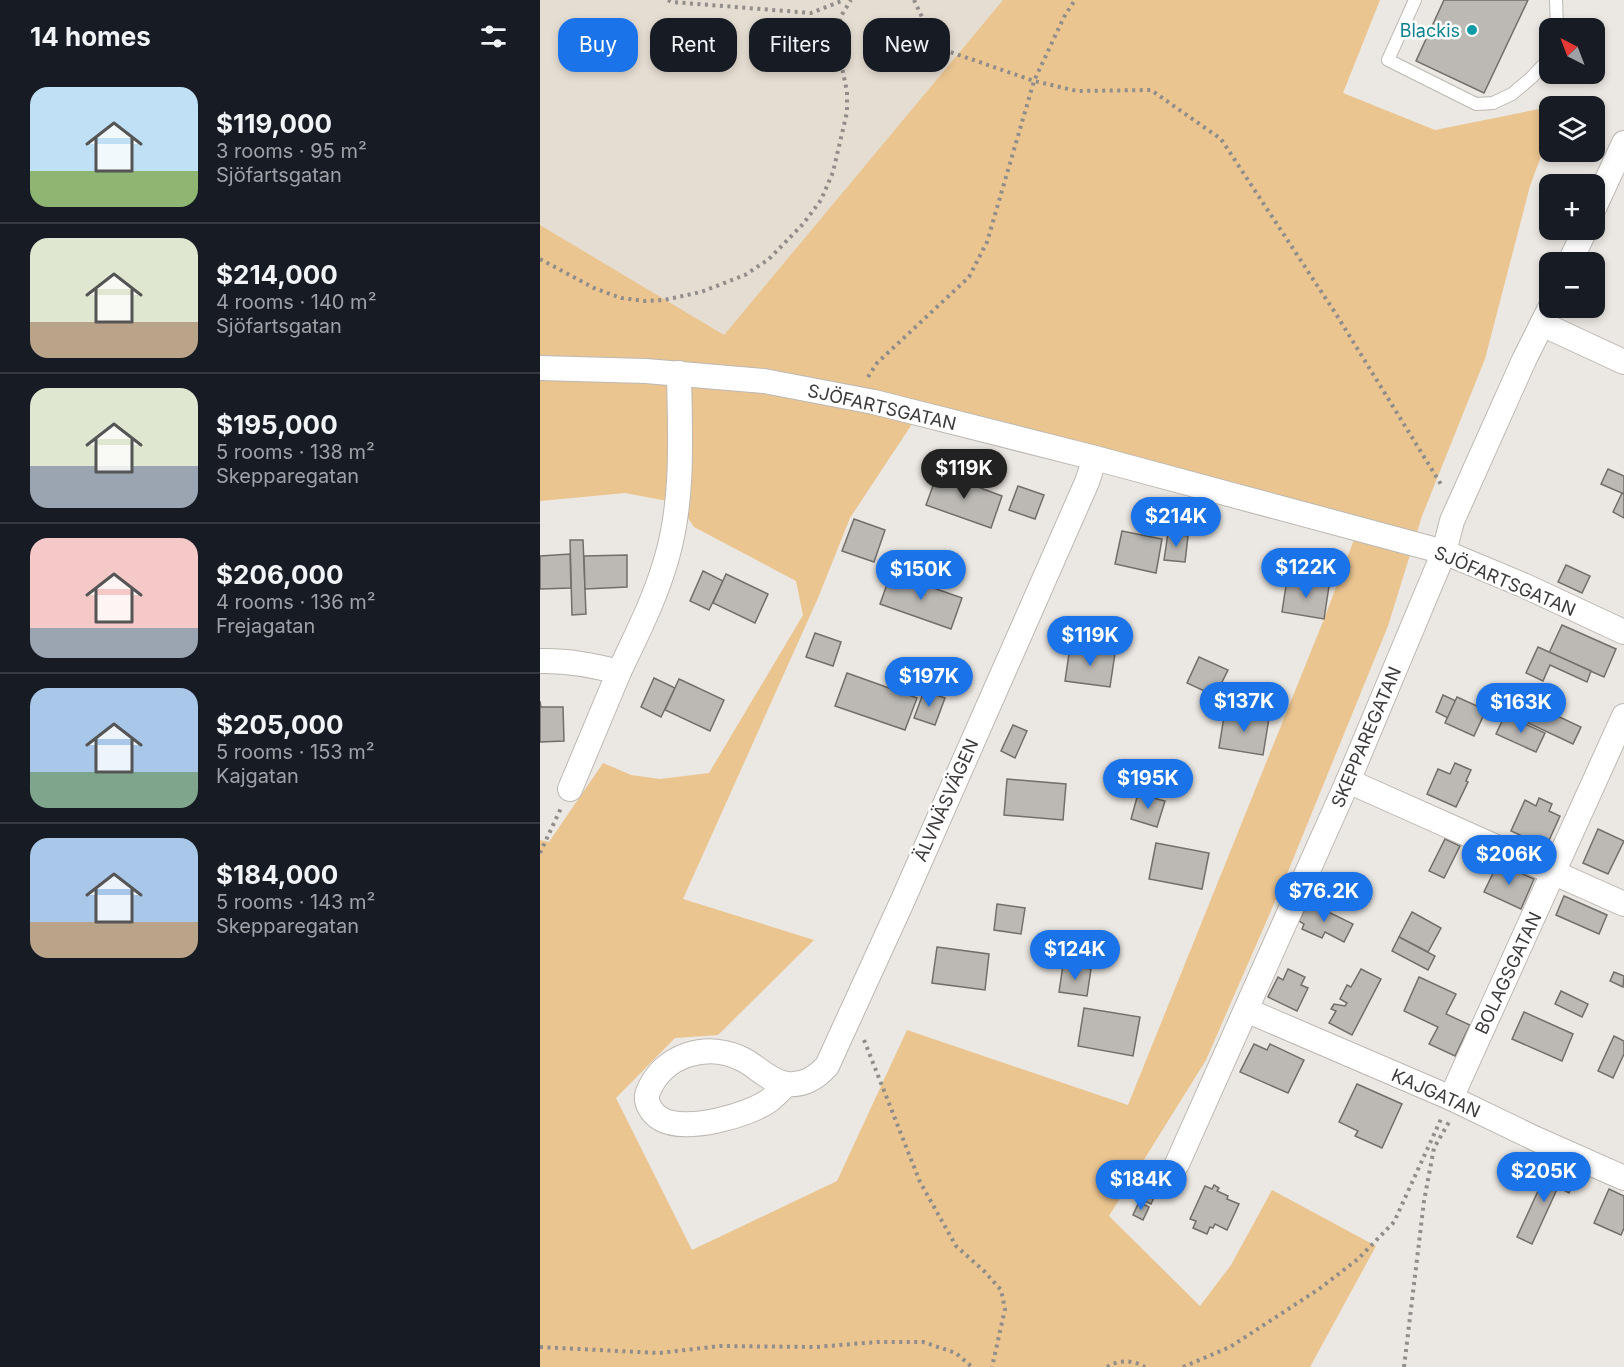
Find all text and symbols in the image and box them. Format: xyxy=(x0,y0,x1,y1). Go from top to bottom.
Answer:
chip: Buy xyxy=(558,18,638,72)
chip: Rent xyxy=(650,18,737,72)
chip: Filters xyxy=(749,18,851,72)
chip: New xyxy=(863,18,950,72)
north arrow xyxy=(1539,18,1605,84)
map controls xyxy=(1539,18,1605,318)
icon: filters xyxy=(477,20,510,53)
place label: Blackis xyxy=(1400,20,1460,41)
text: 14 homes xyxy=(30,21,151,52)
marker: Blackis xyxy=(1465,23,1479,37)
button: layers xyxy=(1539,96,1605,162)
text: $119,000 xyxy=(216,108,332,139)
icon: home xyxy=(78,111,150,183)
text: 3 rooms · 95 m² xyxy=(216,139,367,163)
text: Sjöfartsgatan xyxy=(216,163,342,187)
button: + xyxy=(1539,174,1605,240)
button: − xyxy=(1539,252,1605,318)
text: $214,000 xyxy=(216,259,338,290)
icon: home xyxy=(78,262,150,334)
text: 4 rooms · 140 m² xyxy=(216,290,376,314)
text: Sjöfartsgatan xyxy=(216,314,342,338)
street label: SJÖFARTSGATAN xyxy=(806,379,959,434)
text: $195,000 xyxy=(216,409,338,440)
icon: home xyxy=(78,412,150,484)
text: 5 rooms · 138 m² xyxy=(216,440,375,464)
pin: $119K xyxy=(922,449,1006,500)
text: $119K xyxy=(935,456,993,480)
text: Skepparegatan xyxy=(216,464,359,488)
pin: $214K xyxy=(1134,497,1218,548)
text: $214K xyxy=(1145,504,1207,528)
street label: SJÖFARTSGATAN xyxy=(1431,541,1579,620)
pin: $122K xyxy=(1264,548,1348,599)
pin: $150K xyxy=(879,550,963,601)
text: $122K xyxy=(1275,555,1337,579)
text: $150K xyxy=(890,557,952,581)
text: $206,000 xyxy=(216,559,344,590)
icon: home xyxy=(78,562,150,634)
text: 4 rooms · 136 m² xyxy=(216,590,376,614)
text: Frejagatan xyxy=(216,614,315,638)
pin: $119K xyxy=(1048,616,1132,667)
text: $119K xyxy=(1061,623,1119,647)
pin: $197K xyxy=(887,657,971,708)
street label: SKEPPAREGATAN xyxy=(1327,663,1405,811)
text: $197K xyxy=(899,664,959,688)
pin: $137K xyxy=(1202,682,1286,733)
pin: $163K xyxy=(1479,683,1563,734)
text: $137K xyxy=(1214,689,1274,713)
text: $163K xyxy=(1490,690,1552,714)
text: $205,000 xyxy=(216,709,343,740)
icon: home xyxy=(78,712,150,784)
street label: ÄLVNÄSVÄGEN xyxy=(909,735,982,865)
text: 5 rooms · 153 m² xyxy=(216,740,375,764)
pin: $195K xyxy=(1106,759,1190,810)
text: Kajgatan xyxy=(216,764,299,788)
text: $195K xyxy=(1117,766,1179,790)
pin: $206K xyxy=(1467,835,1551,886)
text: $206K xyxy=(1476,842,1542,866)
text: $184,000 xyxy=(216,859,338,890)
icon: home xyxy=(78,862,150,934)
pin: $76.2K xyxy=(1275,872,1373,923)
text: $76.2K xyxy=(1289,879,1359,903)
text: 5 rooms · 143 m² xyxy=(216,890,375,914)
street label: BOLAGSGATAN xyxy=(1470,909,1546,1037)
text: Skepparegatan xyxy=(216,914,359,938)
pin: $124K xyxy=(1033,930,1117,981)
text: $124K xyxy=(1044,937,1106,961)
street label: KAJGATAN xyxy=(1388,1064,1484,1122)
pin: $205K xyxy=(1502,1152,1586,1203)
text: $205K xyxy=(1511,1159,1577,1183)
pin: $184K xyxy=(1099,1160,1183,1211)
text: $184K xyxy=(1110,1167,1172,1191)

